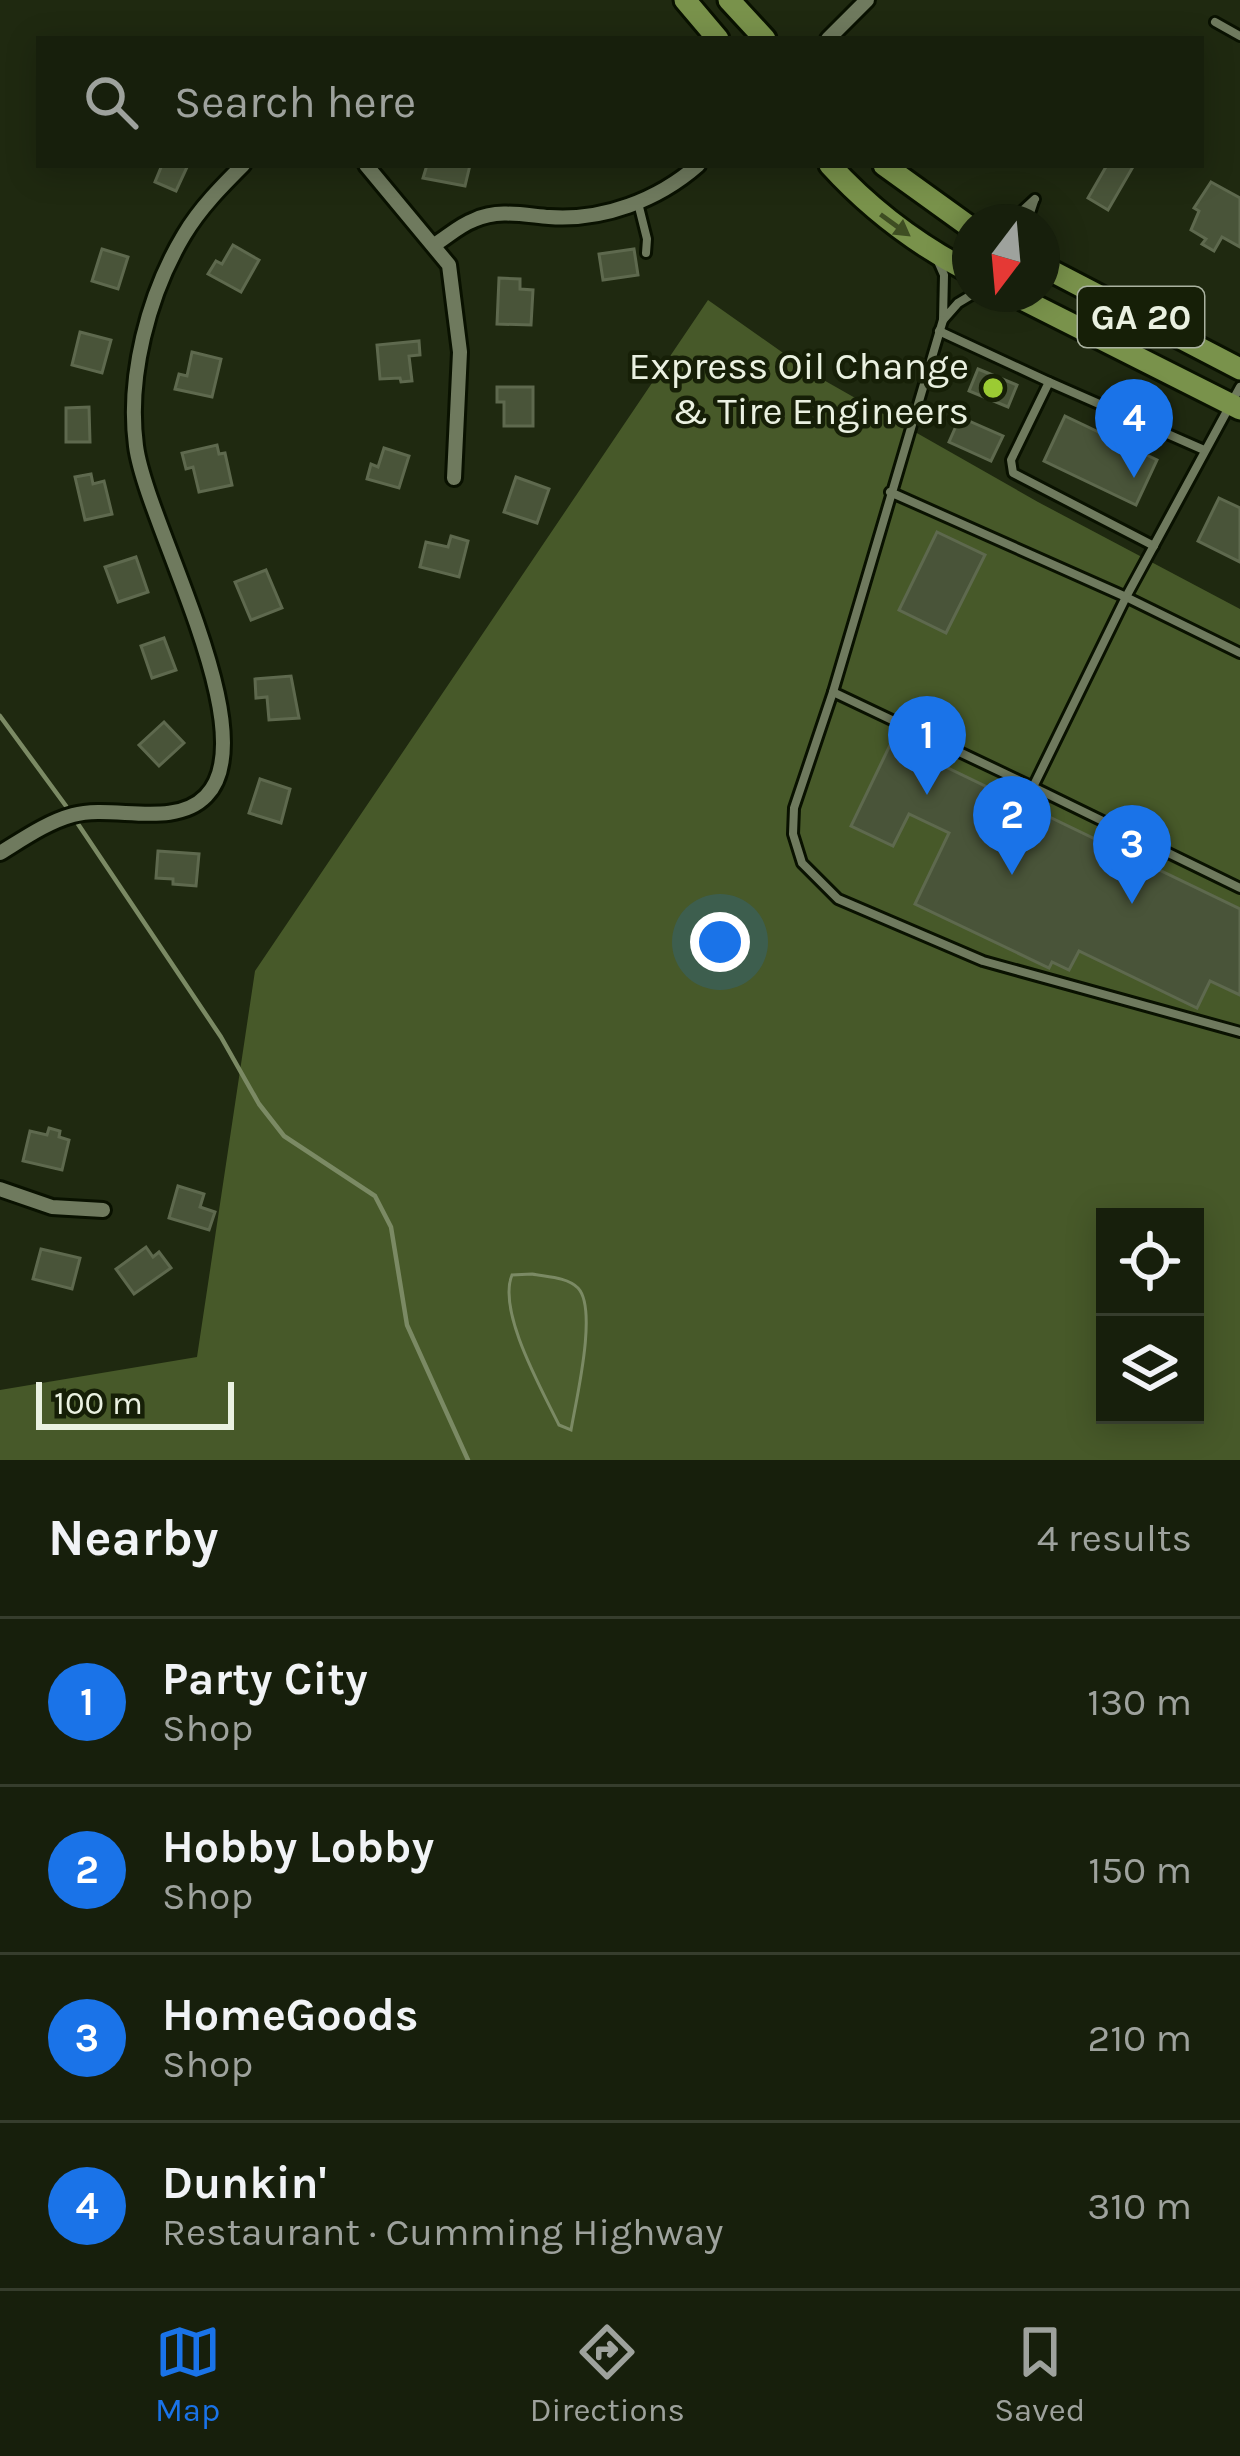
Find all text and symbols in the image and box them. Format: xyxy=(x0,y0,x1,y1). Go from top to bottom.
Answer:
search box xyxy=(36,36,1204,168)
icon: search xyxy=(78,69,144,135)
text: Search here xyxy=(174,76,416,128)
north arrow xyxy=(952,204,1060,312)
one-way arrow xyxy=(879,213,911,237)
road number: GA 20 xyxy=(1078,287,1204,347)
place label: Express Oil Change & Tire Engineers xyxy=(628,343,969,434)
marker: Express Oil Change & Tire Engineers xyxy=(980,375,1006,401)
pin: 4 xyxy=(1095,379,1173,478)
pin: 1 xyxy=(888,696,966,795)
pin: 2 xyxy=(973,776,1051,875)
pin: 3 xyxy=(1093,805,1171,904)
your location xyxy=(690,912,750,972)
map controls xyxy=(1096,1208,1204,1424)
button: locate xyxy=(1096,1208,1204,1316)
button: layers xyxy=(1096,1316,1204,1424)
scale bar xyxy=(36,1376,234,1429)
text: 100 m xyxy=(54,1384,143,1422)
text: Nearby xyxy=(48,1508,218,1568)
text: 4 results xyxy=(1037,1515,1192,1561)
text: Party City xyxy=(162,1653,368,1705)
text: 1 xyxy=(80,1679,94,1725)
text: 130 m xyxy=(1087,1679,1192,1725)
text: Shop xyxy=(162,1705,253,1751)
text: Hobby Lobby xyxy=(162,1821,434,1873)
text: 2 xyxy=(75,1847,99,1893)
text: 150 m xyxy=(1088,1847,1192,1893)
text: Shop xyxy=(162,1873,253,1919)
text: HomeGoods xyxy=(162,1989,419,2041)
text: 3 xyxy=(75,2015,99,2061)
text: 210 m xyxy=(1088,2015,1192,2061)
text: Shop xyxy=(162,2041,253,2087)
text: Dunkin' xyxy=(162,2157,327,2209)
text: 4 xyxy=(75,2183,99,2229)
text: 310 m xyxy=(1087,2183,1192,2229)
text: Restaurant · Cumming Highway xyxy=(162,2209,723,2255)
tab: Map xyxy=(155,2319,221,2429)
tab: Directions xyxy=(530,2319,685,2429)
tab: Saved xyxy=(994,2319,1085,2429)

